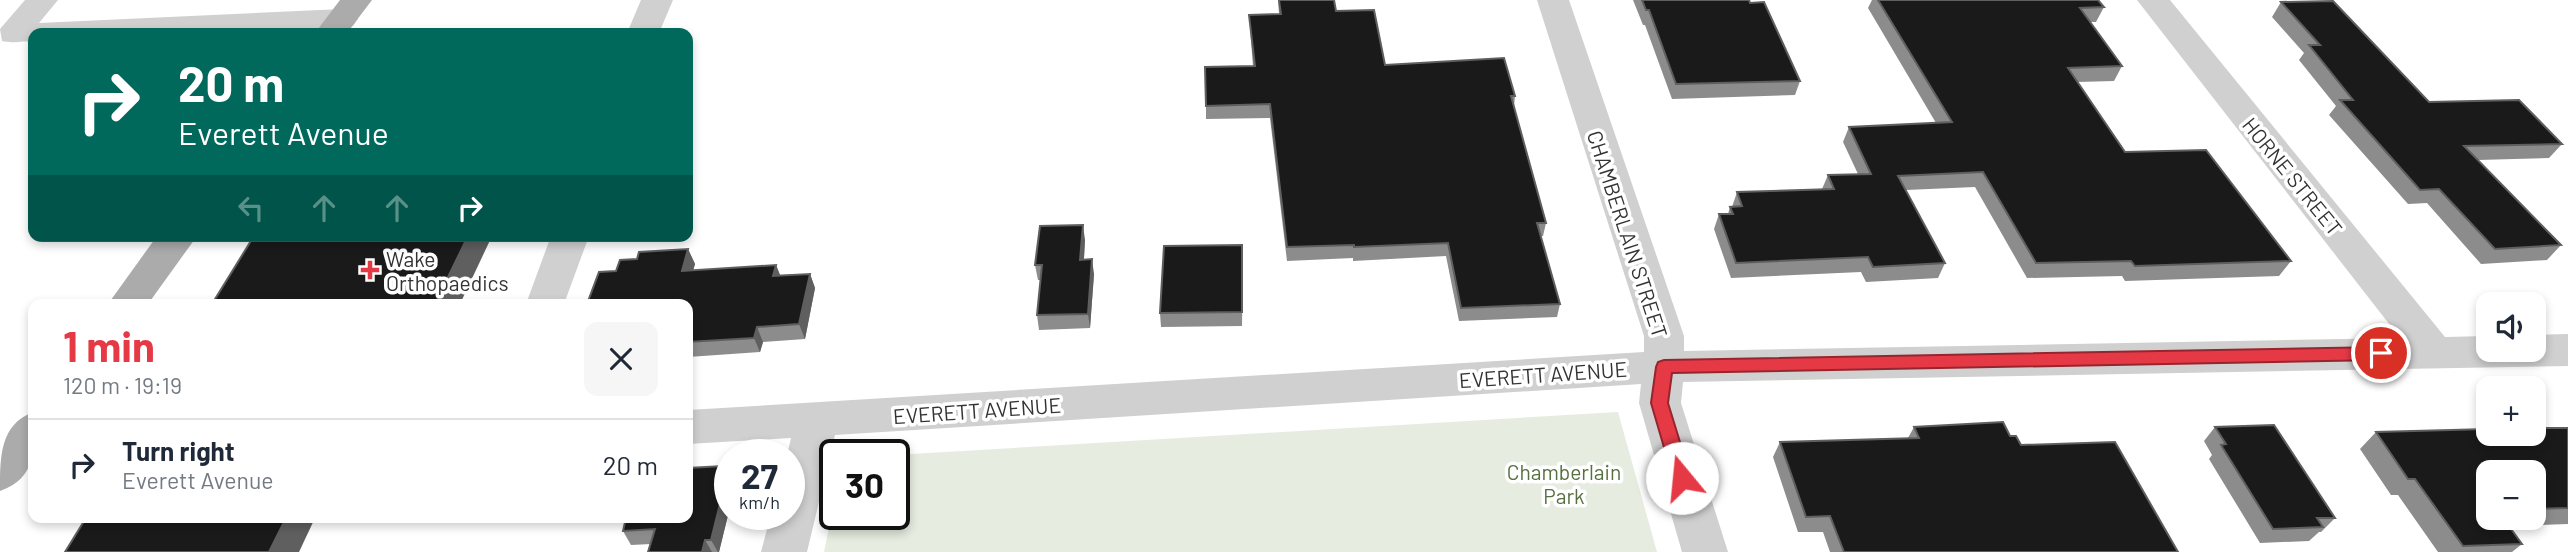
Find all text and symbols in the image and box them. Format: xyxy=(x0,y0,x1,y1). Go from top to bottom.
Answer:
text: 20 m xyxy=(178,53,284,112)
icon: right xyxy=(63,56,154,147)
street label: HORNE STREET xyxy=(2238,112,2348,240)
text: Everett Avenue xyxy=(178,113,389,151)
street label: CHAMBERLAIN STREET xyxy=(1583,127,1673,341)
icon: left xyxy=(232,189,270,227)
icon: ahead xyxy=(305,189,343,227)
icon: ahead xyxy=(378,189,416,227)
icon: right xyxy=(451,189,489,227)
place label: Wake Orthopaedics xyxy=(386,246,509,295)
marker: Wake Orthopaedics xyxy=(360,260,380,280)
map controls xyxy=(2476,292,2546,530)
button: sound xyxy=(2476,292,2546,362)
text: 1 min xyxy=(63,320,155,370)
button: close xyxy=(584,322,658,396)
pin xyxy=(2351,323,2411,383)
icon: arrive xyxy=(2362,334,2400,372)
street label: EVERETT AVENUE xyxy=(1458,356,1628,392)
text: 120 m · 19:19 xyxy=(63,371,182,399)
button: + xyxy=(2476,376,2546,446)
street label: EVERETT AVENUE xyxy=(892,392,1062,428)
text: Turn right xyxy=(122,435,235,466)
speed limit sign: 30 xyxy=(819,439,910,530)
position arrow xyxy=(1645,441,1719,515)
icon: right xyxy=(63,446,101,484)
text: 20 m xyxy=(603,449,658,480)
text: 27 xyxy=(741,454,778,496)
park label: Chamberlain Park xyxy=(1507,459,1621,508)
button: − xyxy=(2476,460,2546,530)
text: Everett Avenue xyxy=(122,466,274,494)
text: km/h xyxy=(739,491,780,513)

